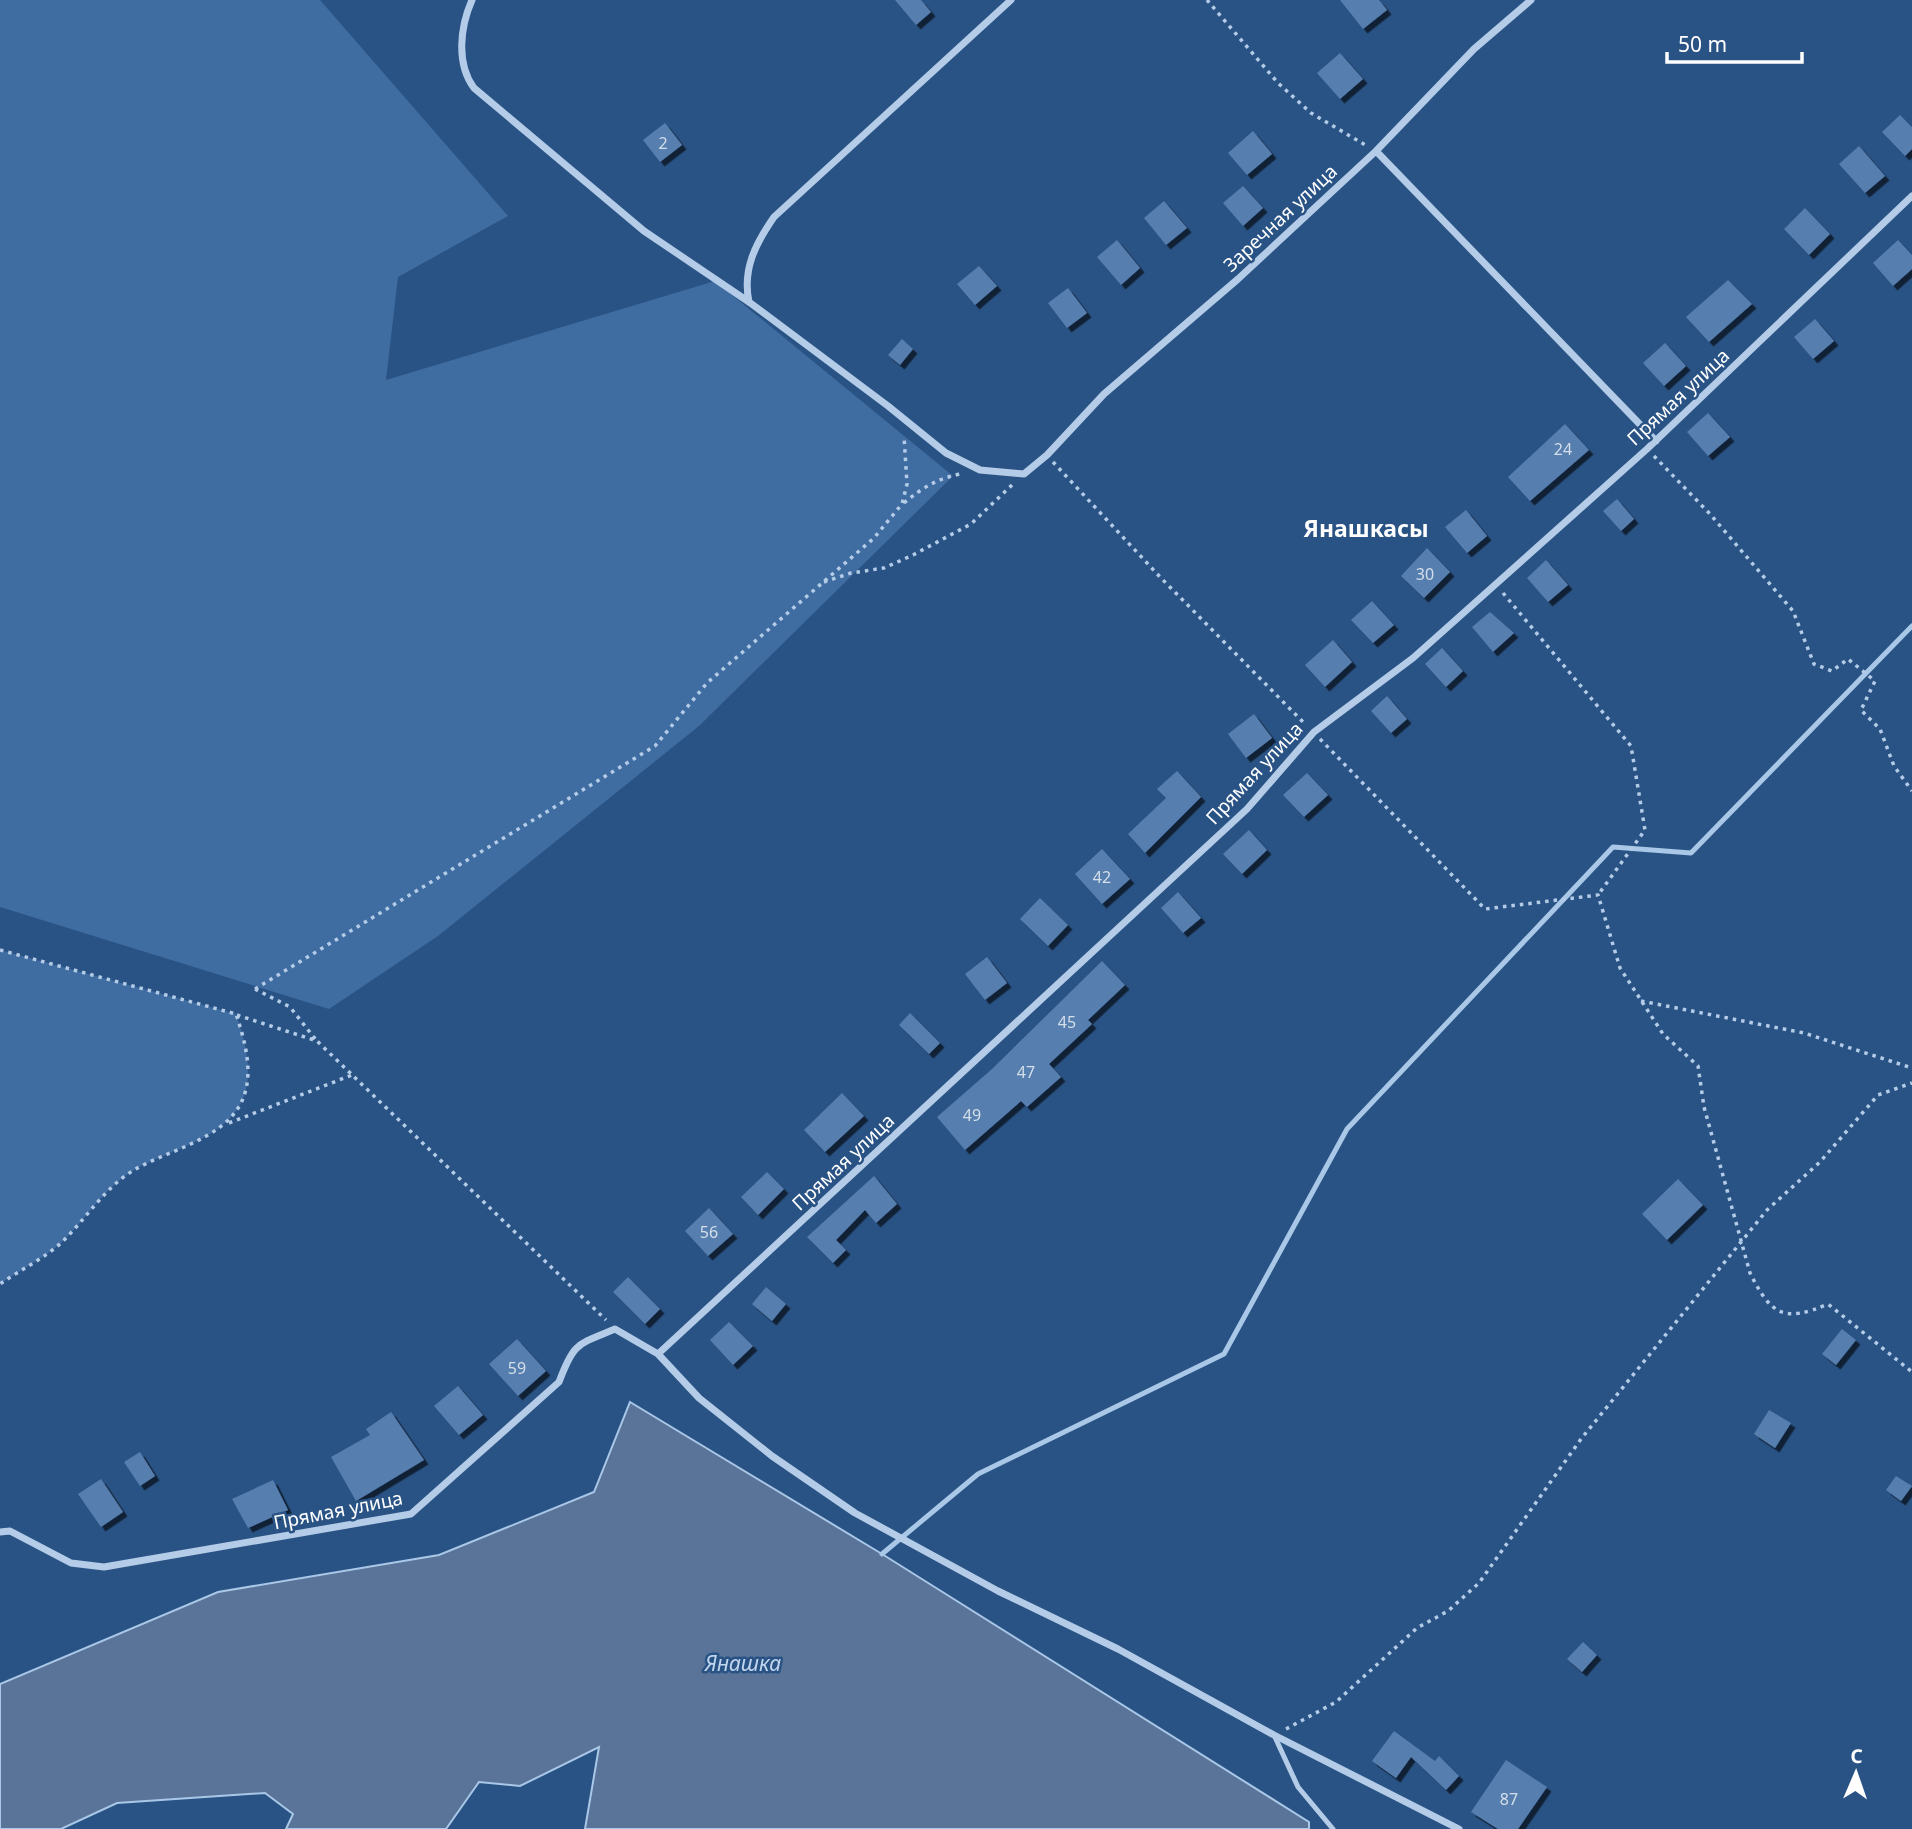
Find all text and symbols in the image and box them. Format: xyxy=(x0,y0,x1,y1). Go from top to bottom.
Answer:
scale bar xyxy=(1667,21,1802,65)
text: 50 m xyxy=(1678,30,1727,58)
house number: 2 xyxy=(658,132,668,154)
street label: Заречная улица xyxy=(1218,159,1342,277)
street label: Прямая улица xyxy=(1621,343,1735,451)
house number: 24 xyxy=(1554,438,1572,460)
district label: Янашкасы xyxy=(1303,512,1429,544)
house number: 30 xyxy=(1416,563,1434,585)
street label: Прямая улица xyxy=(1200,716,1308,830)
house number: 42 xyxy=(1093,866,1111,888)
house number: 45 xyxy=(1058,1011,1076,1033)
house number: 47 xyxy=(1017,1061,1035,1083)
house number: 49 xyxy=(963,1104,981,1126)
street label: Прямая улица xyxy=(786,1108,900,1216)
house number: 56 xyxy=(700,1221,718,1243)
house number: 59 xyxy=(508,1357,526,1379)
street label: Прямая улица xyxy=(271,1485,405,1535)
water label: Янашка xyxy=(704,1649,781,1677)
north arrow xyxy=(1821,1738,1891,1808)
text: С xyxy=(1850,1743,1863,1769)
house number: 87 xyxy=(1500,1788,1518,1810)

